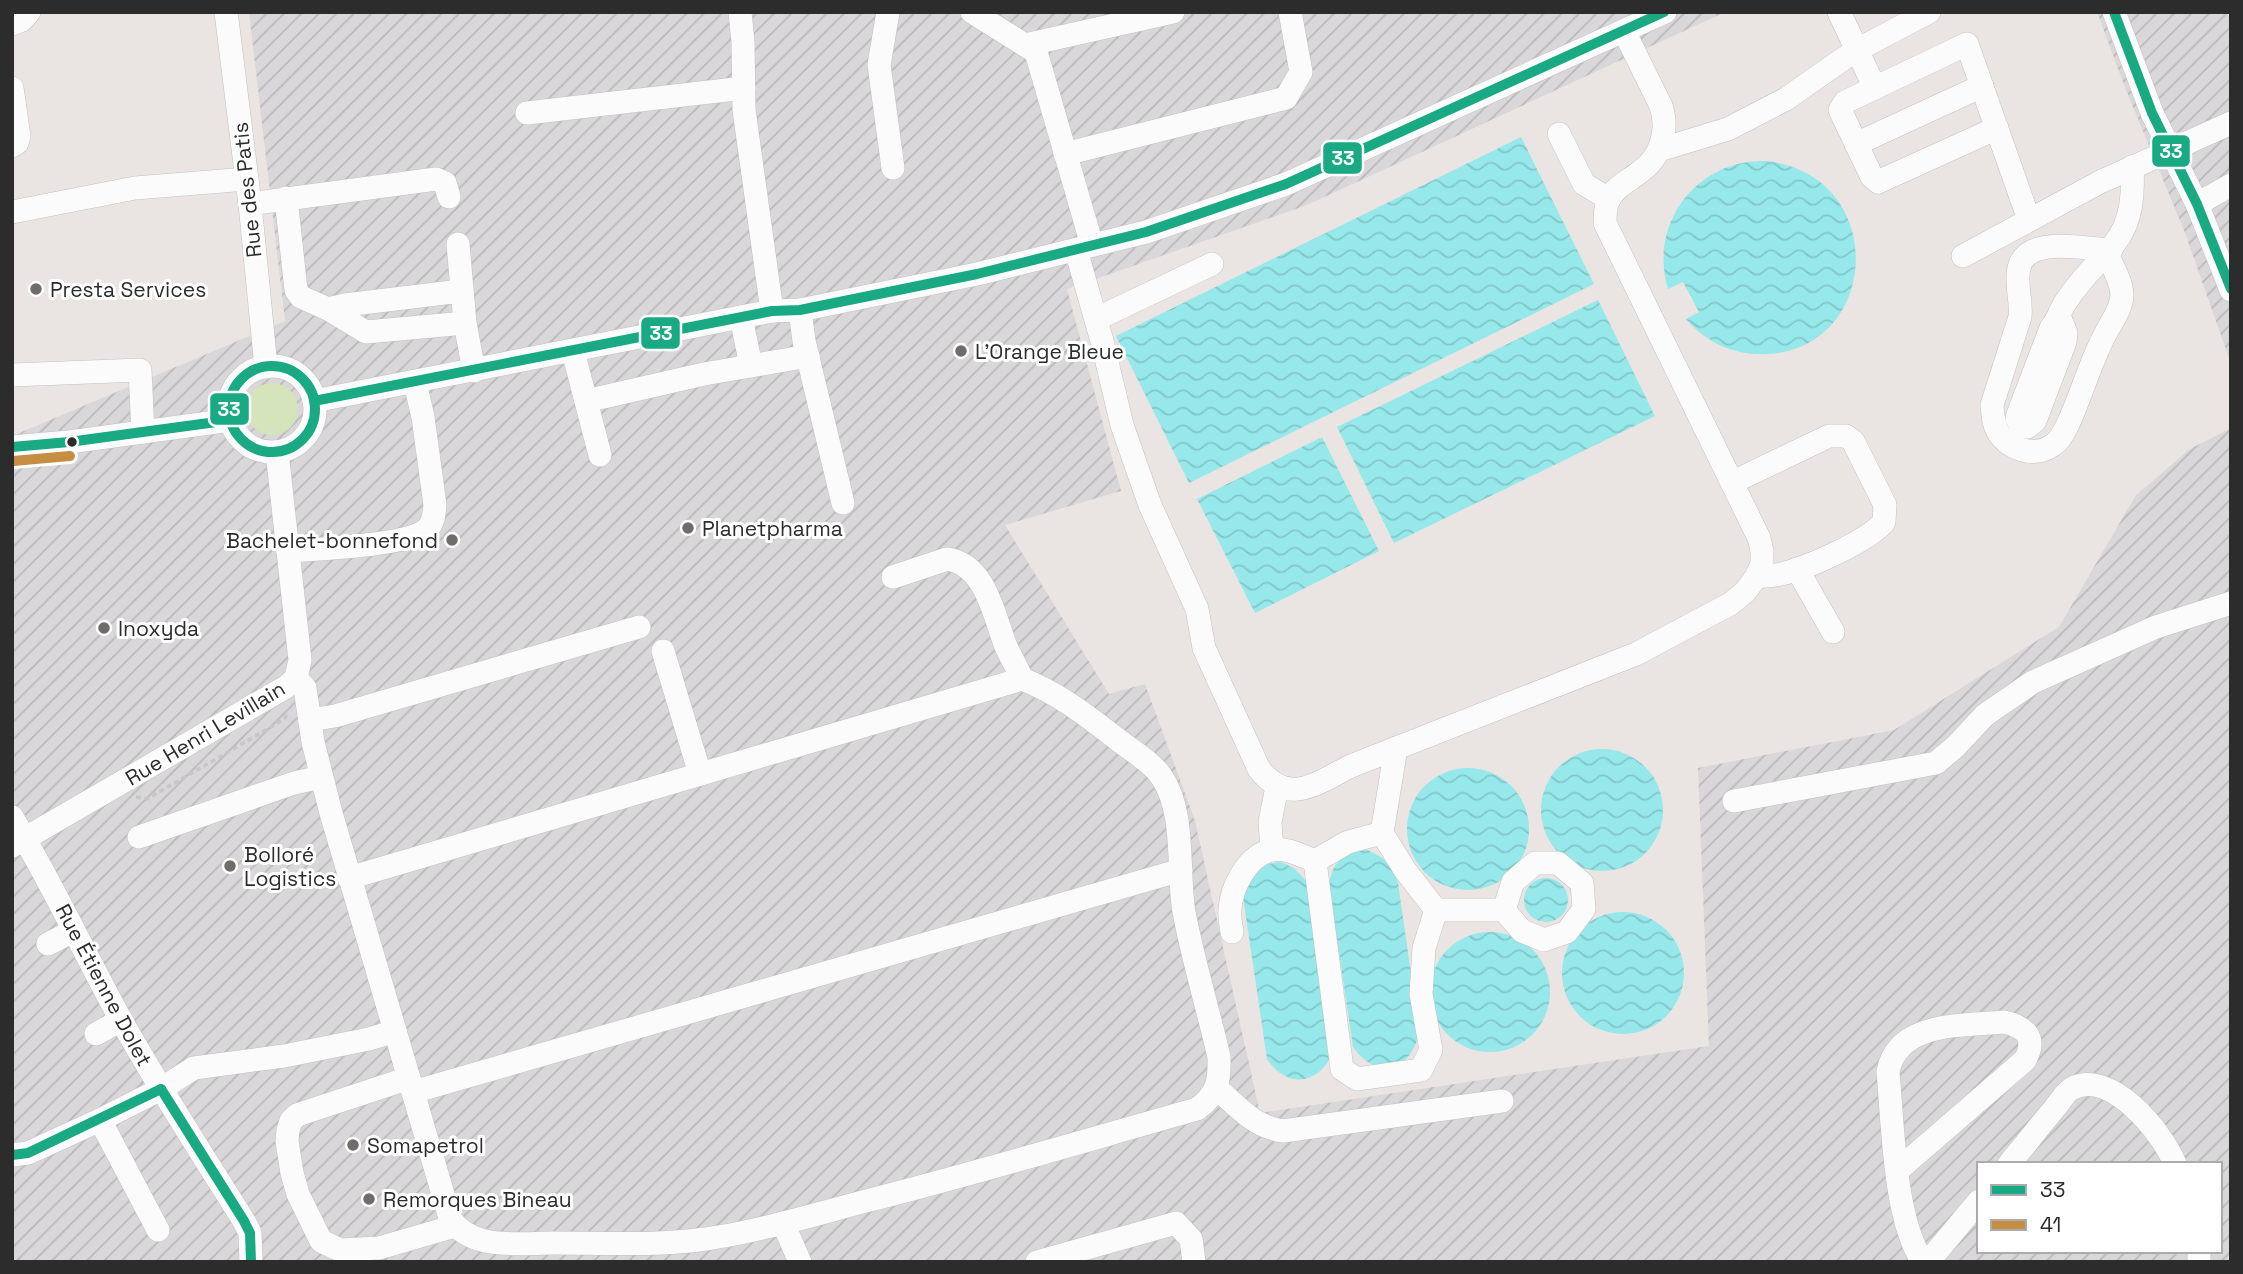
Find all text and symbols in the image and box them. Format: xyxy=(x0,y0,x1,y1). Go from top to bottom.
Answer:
street label: Rue des Patis xyxy=(226,121,268,259)
line badge: 33 xyxy=(2151,134,2191,168)
text: 33 xyxy=(2159,139,2183,164)
line badge: 33 xyxy=(1322,141,1363,175)
text: 33 xyxy=(1331,146,1355,171)
place label: Presta Services xyxy=(50,276,206,303)
marker: Presta Services xyxy=(28,281,44,297)
line badge: 33 xyxy=(640,316,681,350)
text: 33 xyxy=(649,321,673,346)
place label: L'Orange Bleue xyxy=(975,338,1124,365)
marker: L'Orange Bleue xyxy=(953,343,969,359)
line badge: 33 xyxy=(209,392,250,426)
text: 33 xyxy=(217,397,241,422)
unlabelled marker xyxy=(65,435,79,449)
place label: Planetpharma xyxy=(702,515,843,542)
marker: Planetpharma xyxy=(680,520,696,536)
place label: Bachelet-bonnefond xyxy=(226,527,438,554)
marker: Bachelet-bonnefond xyxy=(444,532,460,548)
place label: Inoxyda xyxy=(118,615,199,642)
marker: Inoxyda xyxy=(96,620,112,636)
street label: Rue Henri Levillain xyxy=(120,675,290,791)
place label: Bolloré Logistics xyxy=(244,841,336,892)
marker: Bolloré Logistics xyxy=(222,858,238,874)
street label: Rue Étienne Dolet xyxy=(50,899,158,1071)
place label: Somapetrol xyxy=(367,1132,484,1159)
marker: Somapetrol xyxy=(345,1137,361,1153)
legend xyxy=(1977,1162,2222,1253)
text: 33 xyxy=(2040,1176,2065,1203)
place label: Remorques Bineau xyxy=(383,1186,572,1213)
marker: Remorques Bineau xyxy=(361,1191,377,1207)
text: 41 xyxy=(2040,1211,2061,1238)

